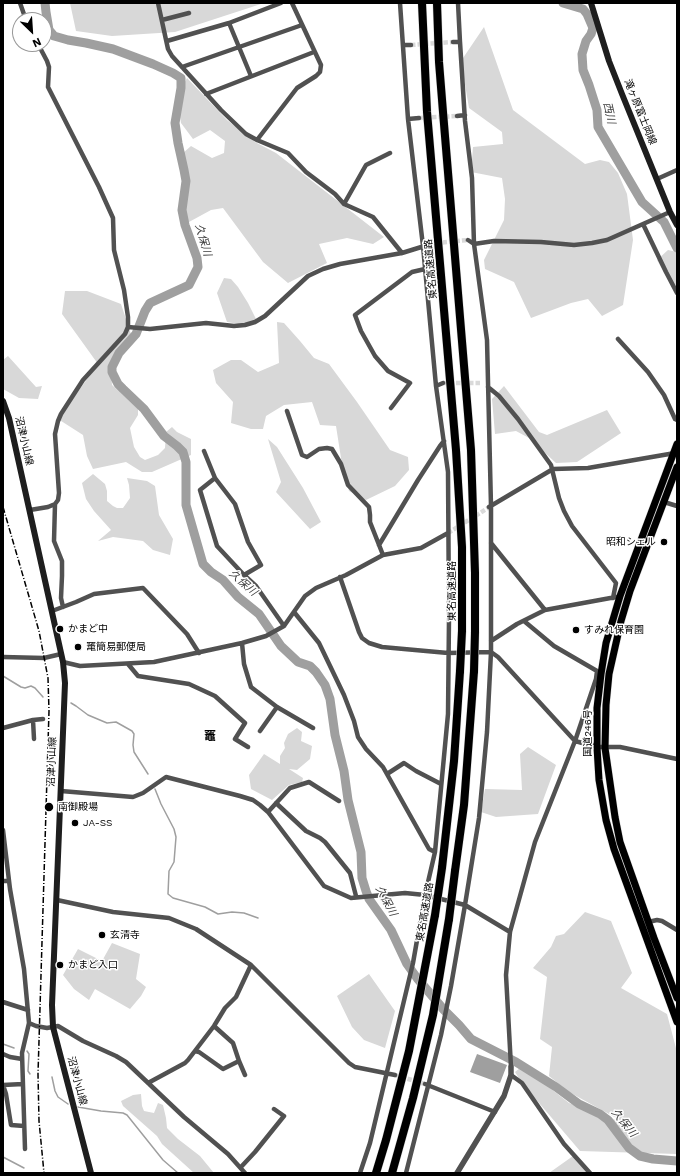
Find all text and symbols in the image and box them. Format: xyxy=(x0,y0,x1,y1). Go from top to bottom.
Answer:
north arrow xyxy=(12,12,52,52)
text: N xyxy=(30,35,43,50)
street label: 滝ヶ原富士岡線 xyxy=(621,77,659,147)
water label: 西川 xyxy=(600,101,618,125)
water label: 久保川 xyxy=(192,222,214,258)
street label: 東名高速道路 xyxy=(422,239,440,299)
street label: 沼津小山線 xyxy=(13,415,35,467)
place label: 昭和シェル xyxy=(606,536,656,548)
marker: 昭和シェル xyxy=(659,537,669,547)
street label: 東名高速道路 xyxy=(446,561,458,621)
water label: 久保川 xyxy=(226,567,260,599)
place label: かまど中 xyxy=(68,623,108,635)
marker: かまど中 xyxy=(55,624,65,634)
place label: すみれ保育園 xyxy=(584,624,644,636)
marker: すみれ保育園 xyxy=(571,625,581,635)
place label: 竃簡易郵便局 xyxy=(86,641,146,653)
marker: 竃簡易郵便局 xyxy=(73,642,83,652)
street label: 国道246号 xyxy=(582,709,594,757)
district label: 竈 xyxy=(204,729,216,743)
street label: 沼津小山線 xyxy=(45,737,59,787)
marker: 南御殿場 xyxy=(43,801,55,813)
place label: 南御殿場 xyxy=(58,801,98,813)
place label: JA-SS xyxy=(83,817,112,829)
marker: JA-SS xyxy=(70,818,80,828)
street label: 東名高速道路 xyxy=(414,881,436,943)
water label: 久保川 xyxy=(372,883,400,919)
place label: 玄清寺 xyxy=(110,929,140,941)
marker: 玄清寺 xyxy=(97,930,107,940)
place label: かまど入口 xyxy=(68,959,118,971)
marker: かまど入口 xyxy=(55,960,65,970)
street label: 沼津小山線 xyxy=(65,1055,89,1107)
water label: 久保川 xyxy=(608,1106,640,1140)

